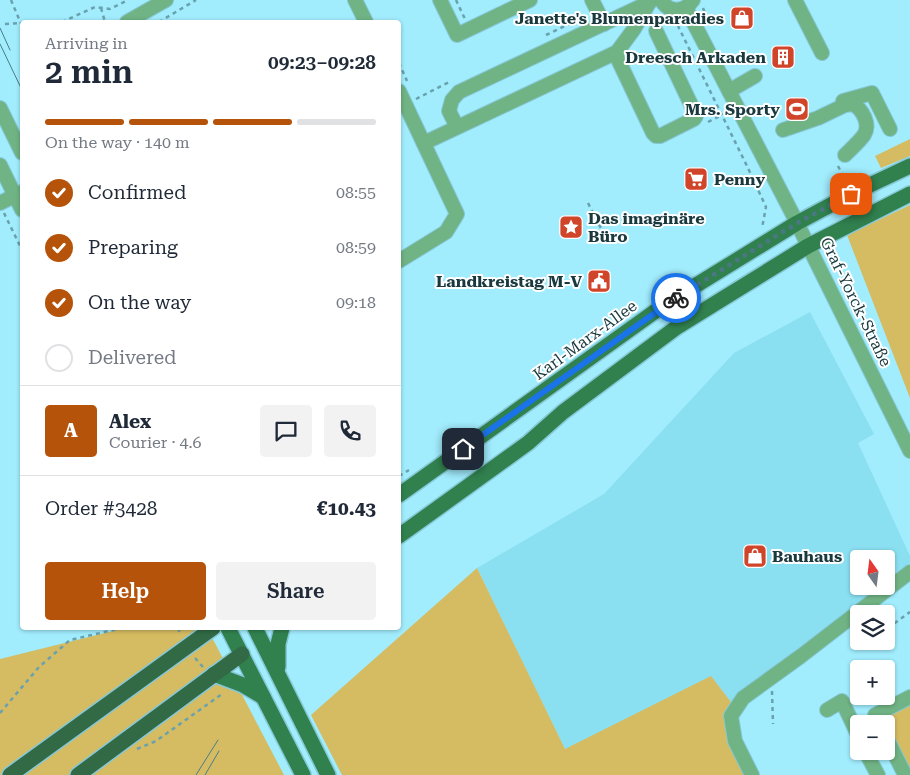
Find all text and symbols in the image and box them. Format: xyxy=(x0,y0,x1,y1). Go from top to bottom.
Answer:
shop icon: Janette's Blumenparadies xyxy=(729,5,755,31)
place label: Janette's Blumenparadies xyxy=(515,9,724,28)
text: Arriving in xyxy=(45,34,128,53)
building icon: Dreesch Arkaden xyxy=(770,44,796,70)
place label: Dreesch Arkaden xyxy=(625,48,766,67)
text: 09:23–09:28 xyxy=(268,51,376,74)
text: 2 min xyxy=(45,53,133,91)
sports icon: Mrs. Sporty xyxy=(784,96,810,122)
place label: Mrs. Sporty xyxy=(685,100,780,119)
text: On the way · 140 m xyxy=(45,133,190,152)
supermarket icon: Penny xyxy=(683,166,709,192)
place label: Penny xyxy=(714,170,765,189)
pin xyxy=(830,173,872,215)
icon: check xyxy=(45,179,73,207)
icon: bag xyxy=(837,180,865,208)
text: Confirmed xyxy=(88,181,186,204)
text: 08:55 xyxy=(336,183,376,202)
place label: Das imaginäre Büro xyxy=(588,209,705,246)
place icon: Das imaginäre Büro xyxy=(558,214,584,240)
icon: check xyxy=(45,234,73,262)
street label: Graf-Yorck-Straße xyxy=(816,234,896,370)
text: Preparing xyxy=(88,236,178,259)
text: 08:59 xyxy=(336,238,376,257)
public building icon: Landkreistag M-V xyxy=(586,268,612,294)
place label: Landkreistag M-V xyxy=(436,272,582,291)
courier xyxy=(651,273,701,323)
icon: bike xyxy=(662,284,690,312)
icon: check xyxy=(45,289,73,317)
text: On the way xyxy=(88,291,191,314)
text: 09:18 xyxy=(336,293,376,312)
street label: Karl-Marx-Allee xyxy=(529,296,641,384)
text: Delivered xyxy=(88,346,176,369)
button: chat xyxy=(260,405,312,457)
button: phone xyxy=(324,405,376,457)
text: Alex xyxy=(109,410,151,433)
text: A xyxy=(64,419,78,442)
pin xyxy=(442,428,484,470)
text: Courier · 4.6 xyxy=(109,433,202,452)
icon: home xyxy=(449,435,477,463)
text: Order #3428 xyxy=(45,497,157,520)
text: €10.43 xyxy=(317,497,376,520)
shop icon: Bauhaus xyxy=(742,543,768,569)
place label: Bauhaus xyxy=(772,547,842,566)
north arrow xyxy=(850,550,895,595)
map controls xyxy=(850,550,895,760)
button: Help xyxy=(45,562,206,620)
button: Share xyxy=(216,562,376,620)
button: layers xyxy=(850,605,895,650)
button: + xyxy=(850,660,895,705)
button: − xyxy=(850,715,895,760)

